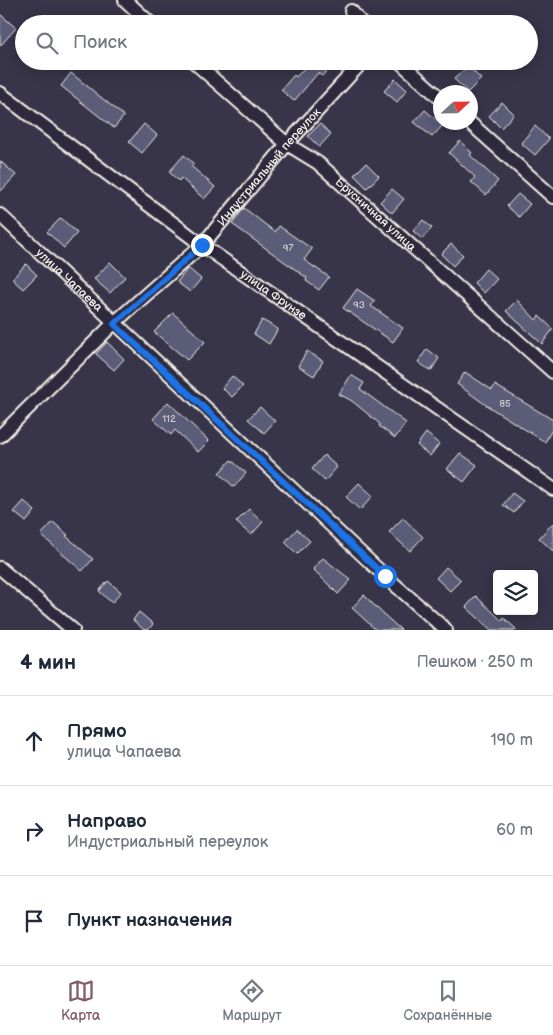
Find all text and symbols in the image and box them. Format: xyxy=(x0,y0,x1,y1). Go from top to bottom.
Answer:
search box xyxy=(15,15,538,70)
icon: search xyxy=(33,29,61,57)
text: Поиск xyxy=(73,31,127,54)
north arrow xyxy=(433,85,478,130)
street label: Индустриальный переулок xyxy=(214,104,324,229)
street label: Брусничная улица xyxy=(332,174,419,254)
route end xyxy=(191,234,214,257)
house number: 97 xyxy=(283,242,293,254)
street label: улица Чапаева xyxy=(33,245,106,315)
street label: улица Фрунзе xyxy=(238,267,310,323)
house number: 93 xyxy=(353,299,365,311)
house number: 85 xyxy=(499,398,511,410)
house number: 112 xyxy=(162,413,176,425)
route start xyxy=(374,565,397,588)
map controls xyxy=(493,570,538,615)
button: layers xyxy=(493,570,538,615)
text: 4 мин xyxy=(20,650,76,675)
text: Пешком · 250 m xyxy=(417,653,533,672)
text: Прямо xyxy=(67,720,127,743)
icon: ahead xyxy=(20,727,48,755)
text: 190 m xyxy=(491,731,533,750)
text: улица Чапаева xyxy=(67,743,181,762)
text: Направо xyxy=(67,810,147,833)
icon: right xyxy=(20,817,48,845)
text: 60 m xyxy=(496,821,533,840)
text: Индустриальный переулок xyxy=(67,833,268,852)
icon: arrive xyxy=(20,907,48,935)
text: Пункт назначения xyxy=(67,909,232,932)
tab: Карта xyxy=(61,977,100,1024)
tab: Маршрут xyxy=(222,977,282,1024)
tab: Сохранённые xyxy=(404,977,492,1024)

